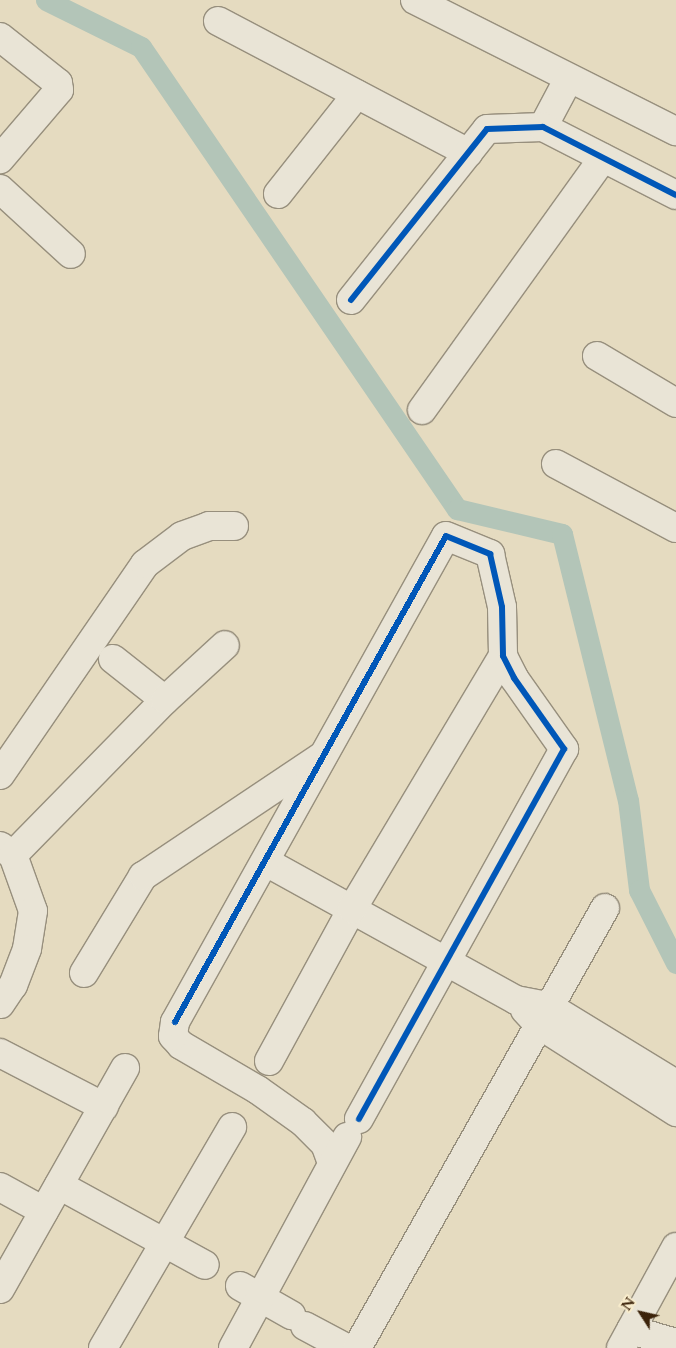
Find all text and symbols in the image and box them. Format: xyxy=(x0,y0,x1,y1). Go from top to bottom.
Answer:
north arrow xyxy=(616,1288,666,1338)
text: N xyxy=(617,1294,640,1315)

